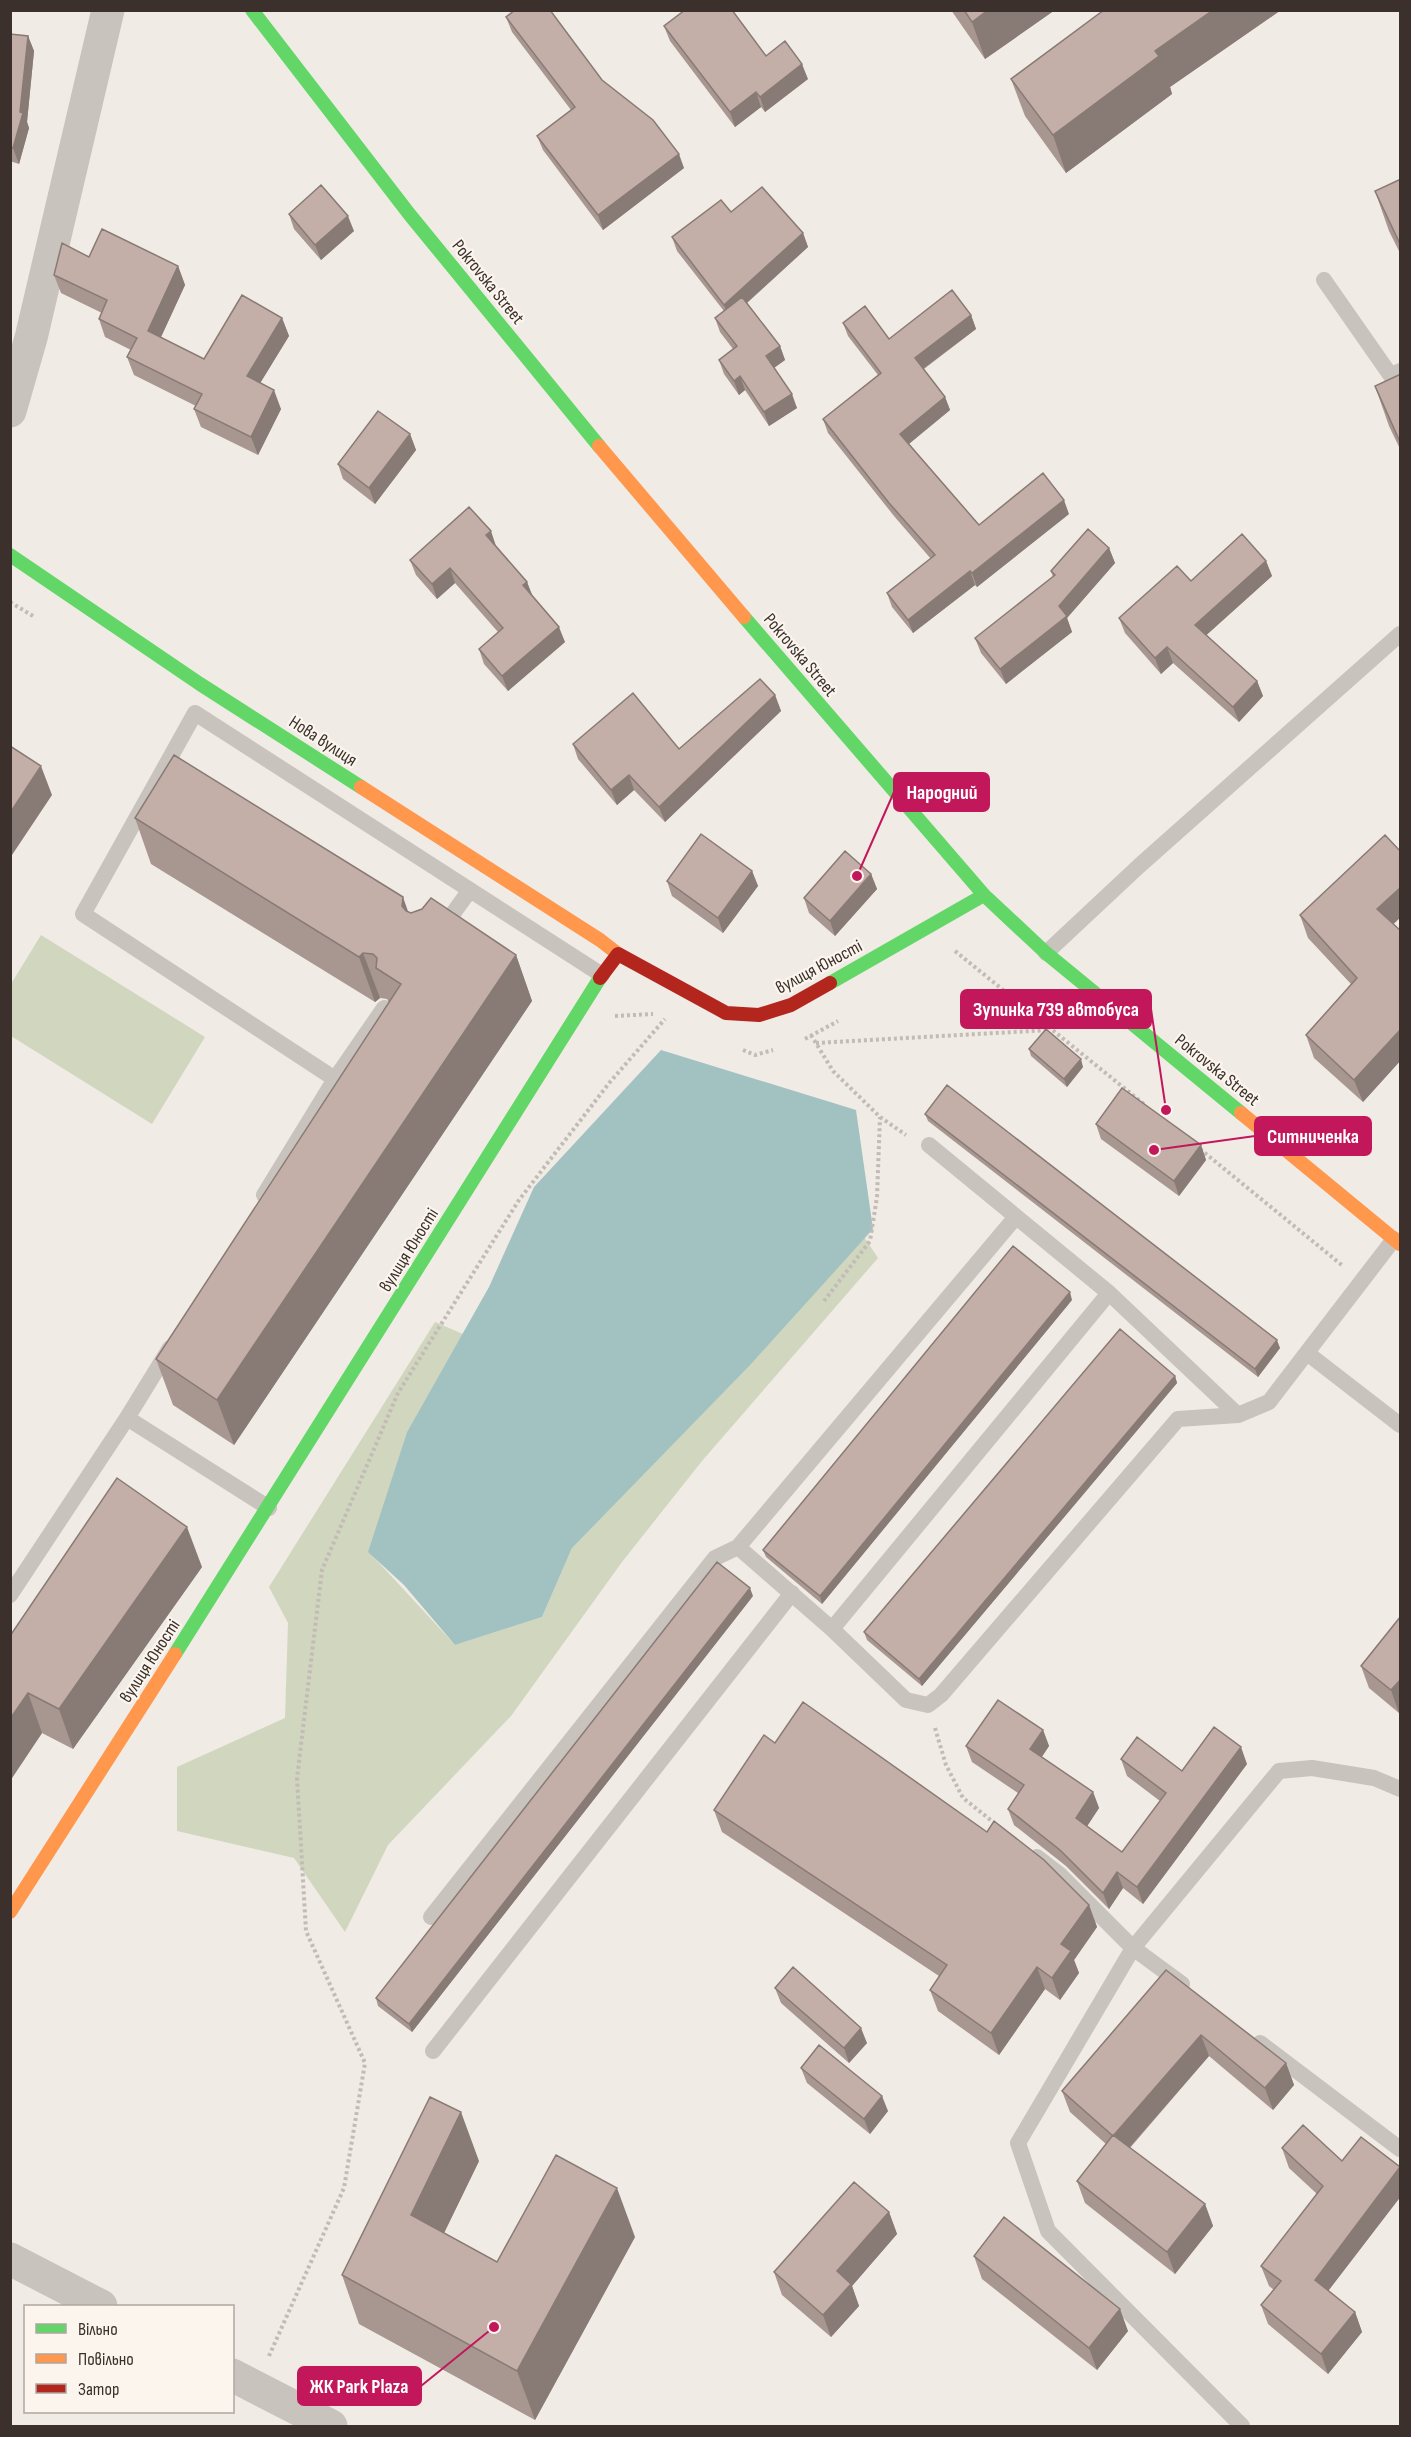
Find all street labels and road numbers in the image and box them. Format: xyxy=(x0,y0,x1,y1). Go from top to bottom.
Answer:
street label: Pokrovska Street xyxy=(448,236,529,329)
street label: Pokrovska Street xyxy=(759,609,841,701)
street label: Нова вулиця xyxy=(285,711,361,771)
street label: вулиця Юності xyxy=(772,936,866,998)
street label: Pokrovska Street xyxy=(1171,1030,1264,1111)
street label: вулиця Юності xyxy=(375,1204,443,1296)
street label: вулиця Юності xyxy=(115,1616,185,1706)

